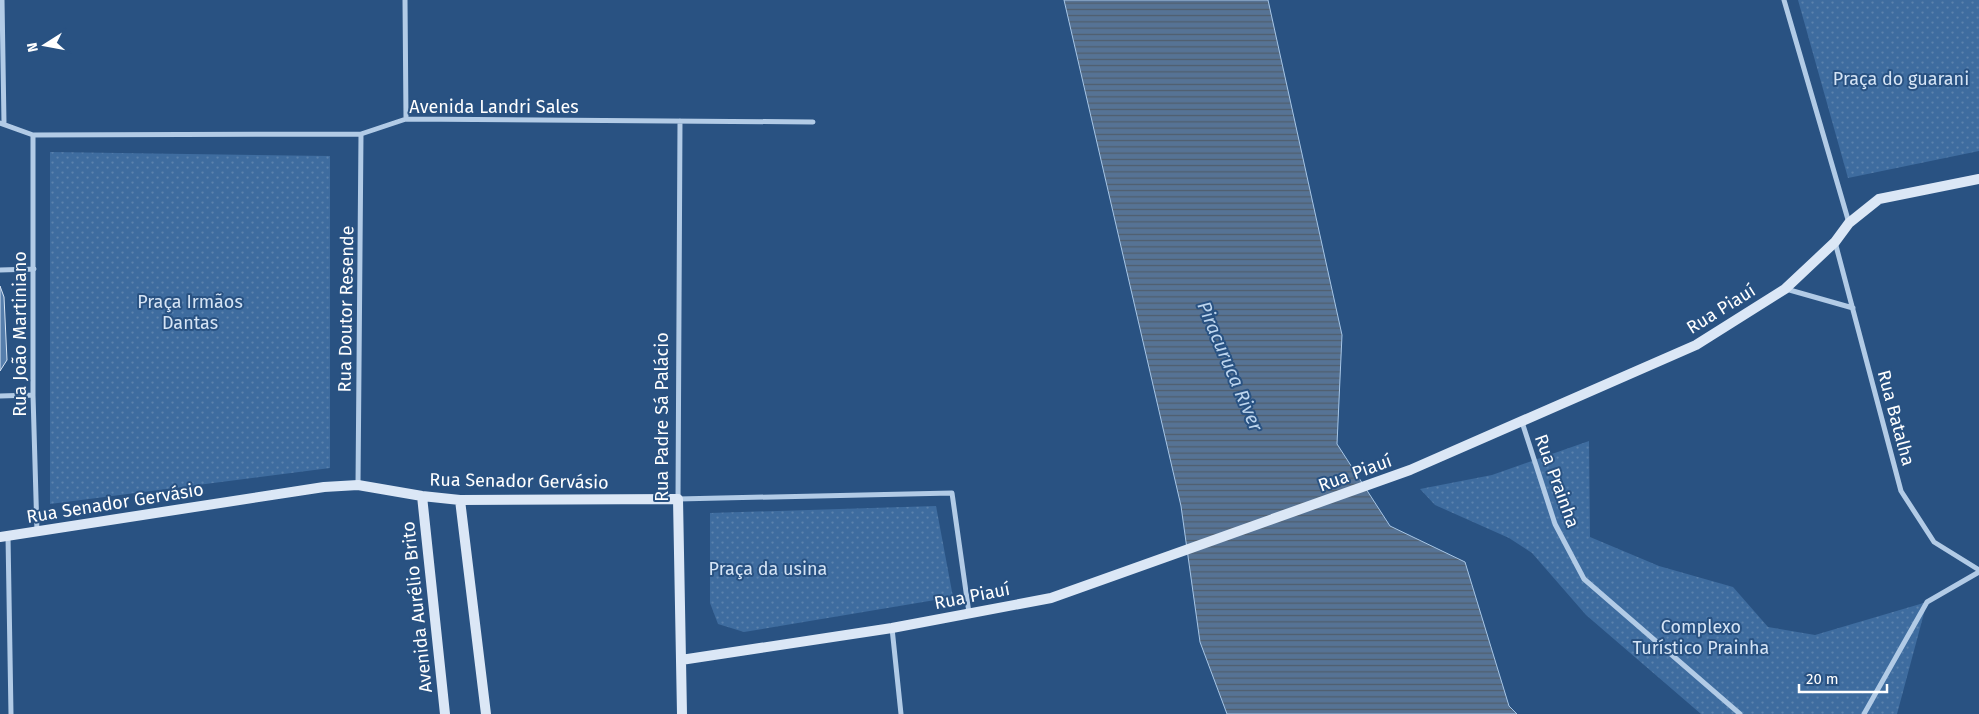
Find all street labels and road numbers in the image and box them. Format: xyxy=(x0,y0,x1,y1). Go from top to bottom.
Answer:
street label: Avenida Landri Sales xyxy=(409,96,579,118)
street label: Rua Doutor Resende xyxy=(334,225,358,393)
street label: Rua João Martiniano xyxy=(9,251,31,417)
street label: Rua Piauí xyxy=(1683,279,1759,339)
street label: Rua Padre Sá Palácio xyxy=(651,332,673,502)
street label: Rua Batalha xyxy=(1873,368,1919,468)
street label: Rua Prainha xyxy=(1530,431,1584,531)
street label: Rua Piauí xyxy=(1315,450,1395,496)
street label: Rua Senador Gervásio xyxy=(429,468,609,494)
street label: Rua Senador Gervásio xyxy=(25,478,205,528)
street label: Avenida Aurélio Brito xyxy=(397,520,437,694)
street label: Rua Piauí xyxy=(932,578,1012,614)

